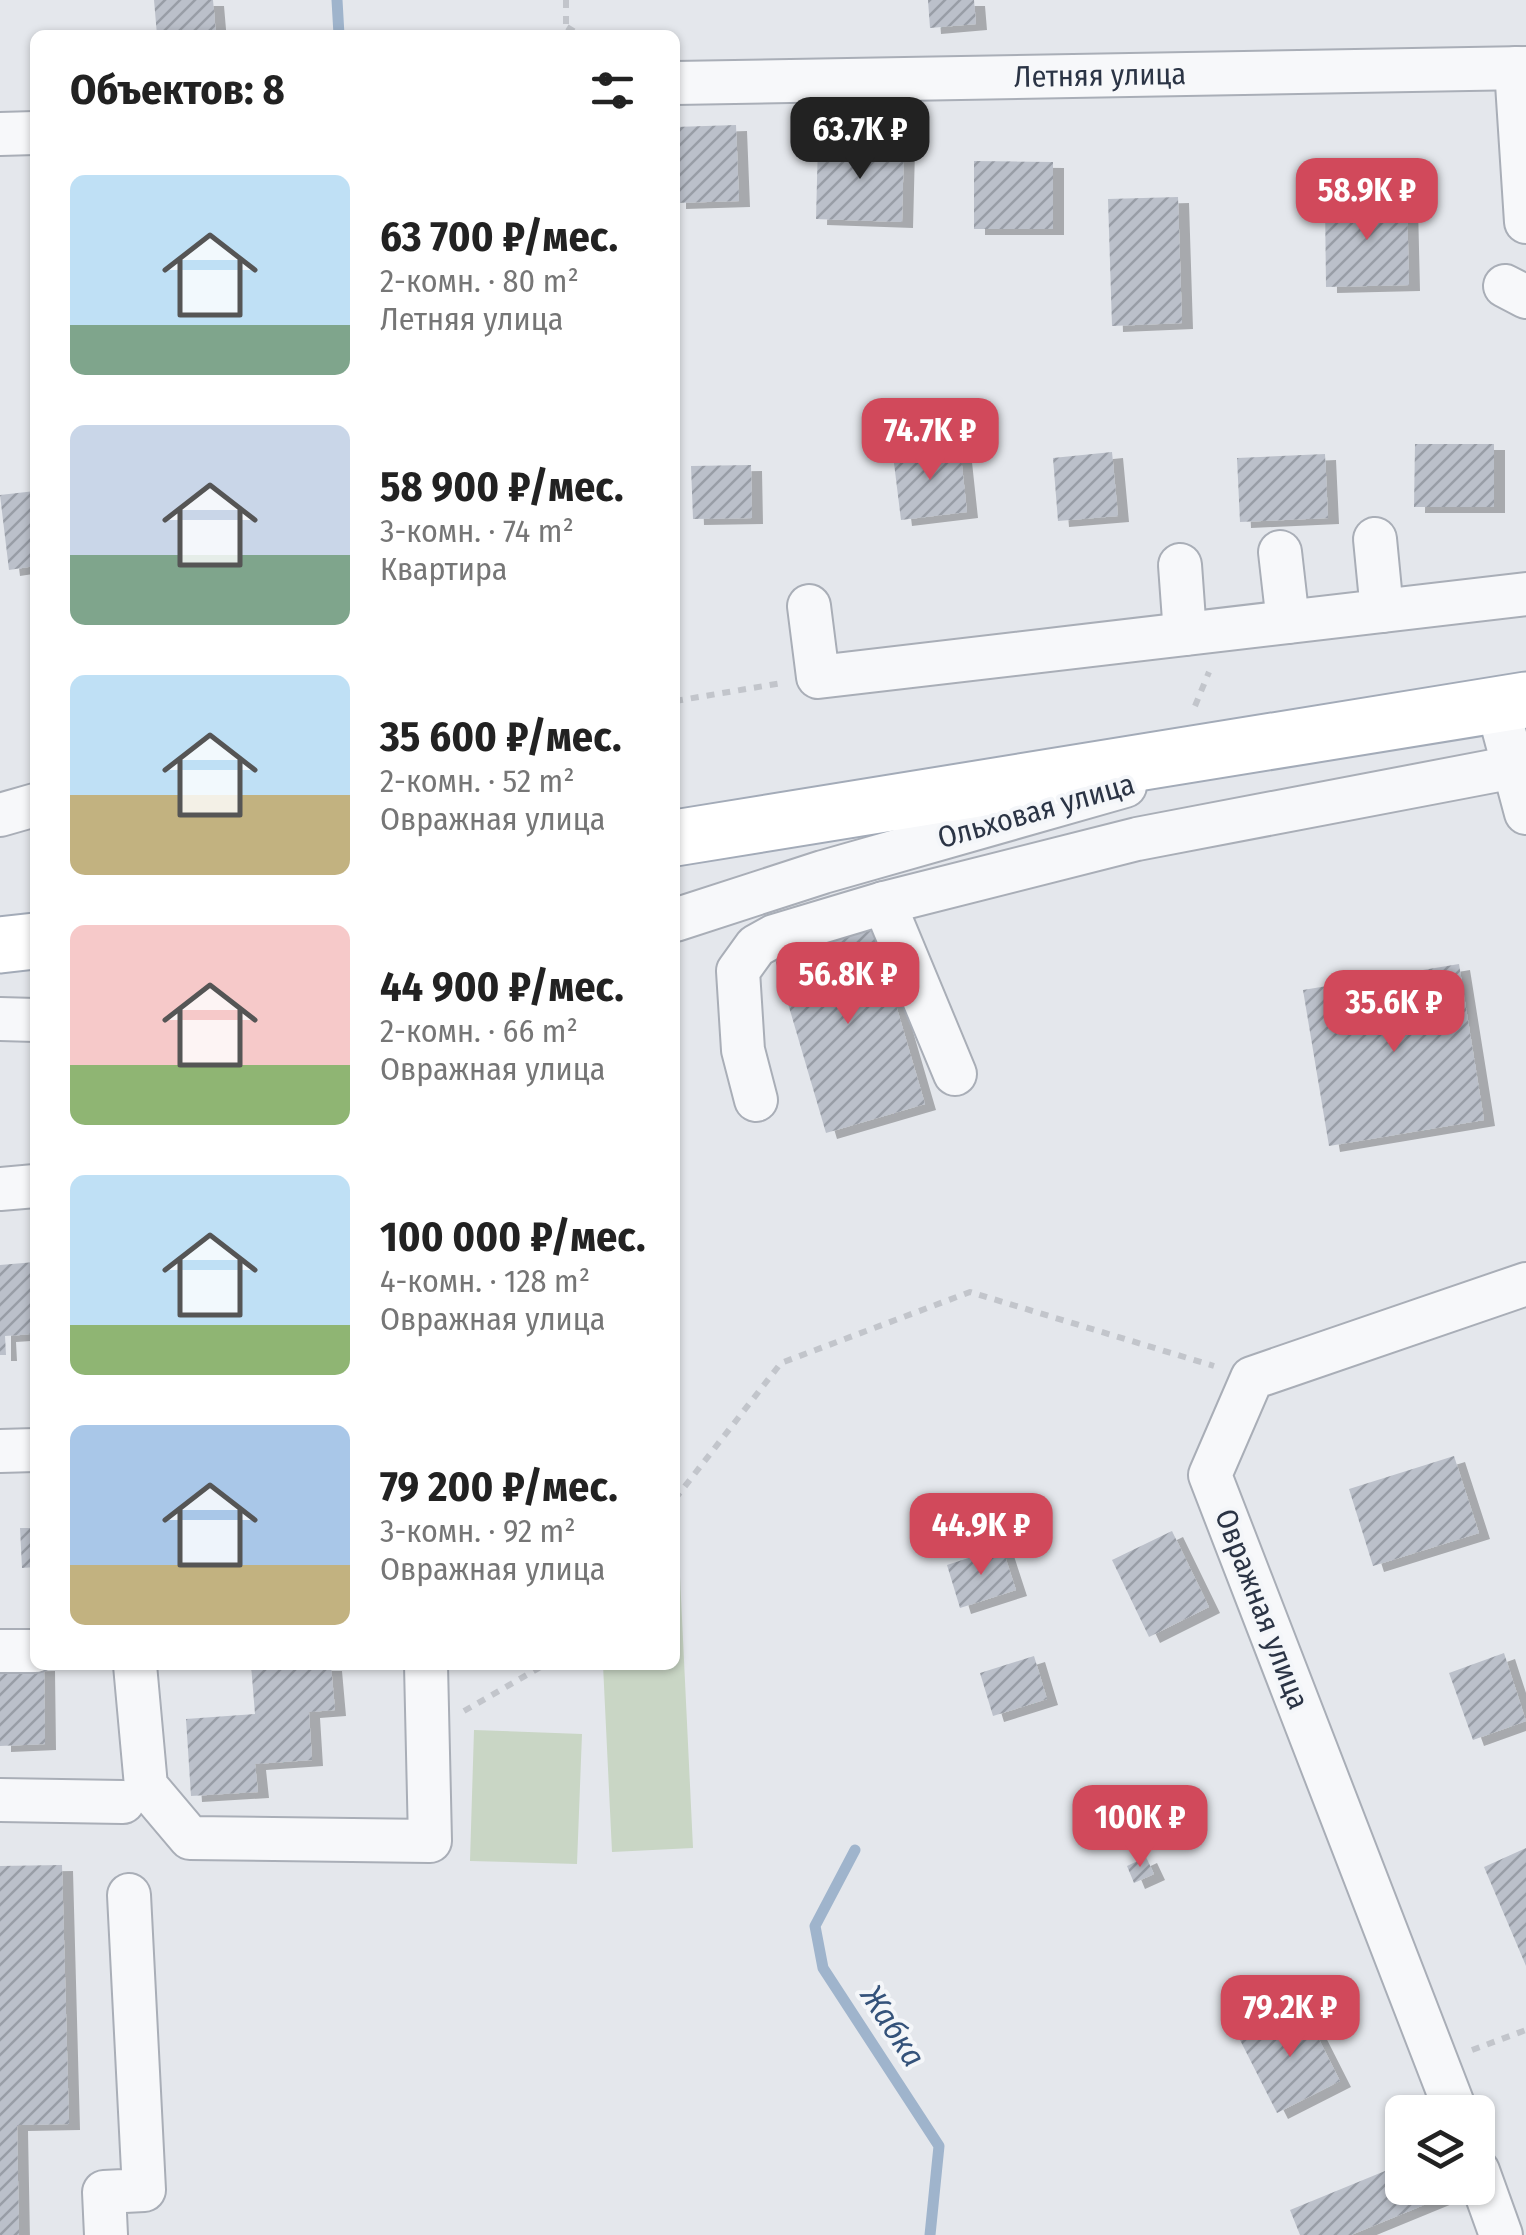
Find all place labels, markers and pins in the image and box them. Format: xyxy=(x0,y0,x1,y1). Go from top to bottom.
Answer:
pin: 63.7K ₽ xyxy=(768,97,952,182)
pin: 58.9K ₽ xyxy=(1275,158,1459,243)
pin: 74.7K ₽ xyxy=(838,398,1022,483)
pin: 56.8K ₽ xyxy=(756,942,940,1027)
pin: 35.6K ₽ xyxy=(1302,970,1486,1055)
pin: 44.9K ₽ xyxy=(889,1493,1073,1578)
pin: 100K ₽ xyxy=(1059,1785,1221,1870)
pin: 79.2K ₽ xyxy=(1198,1975,1382,2060)

